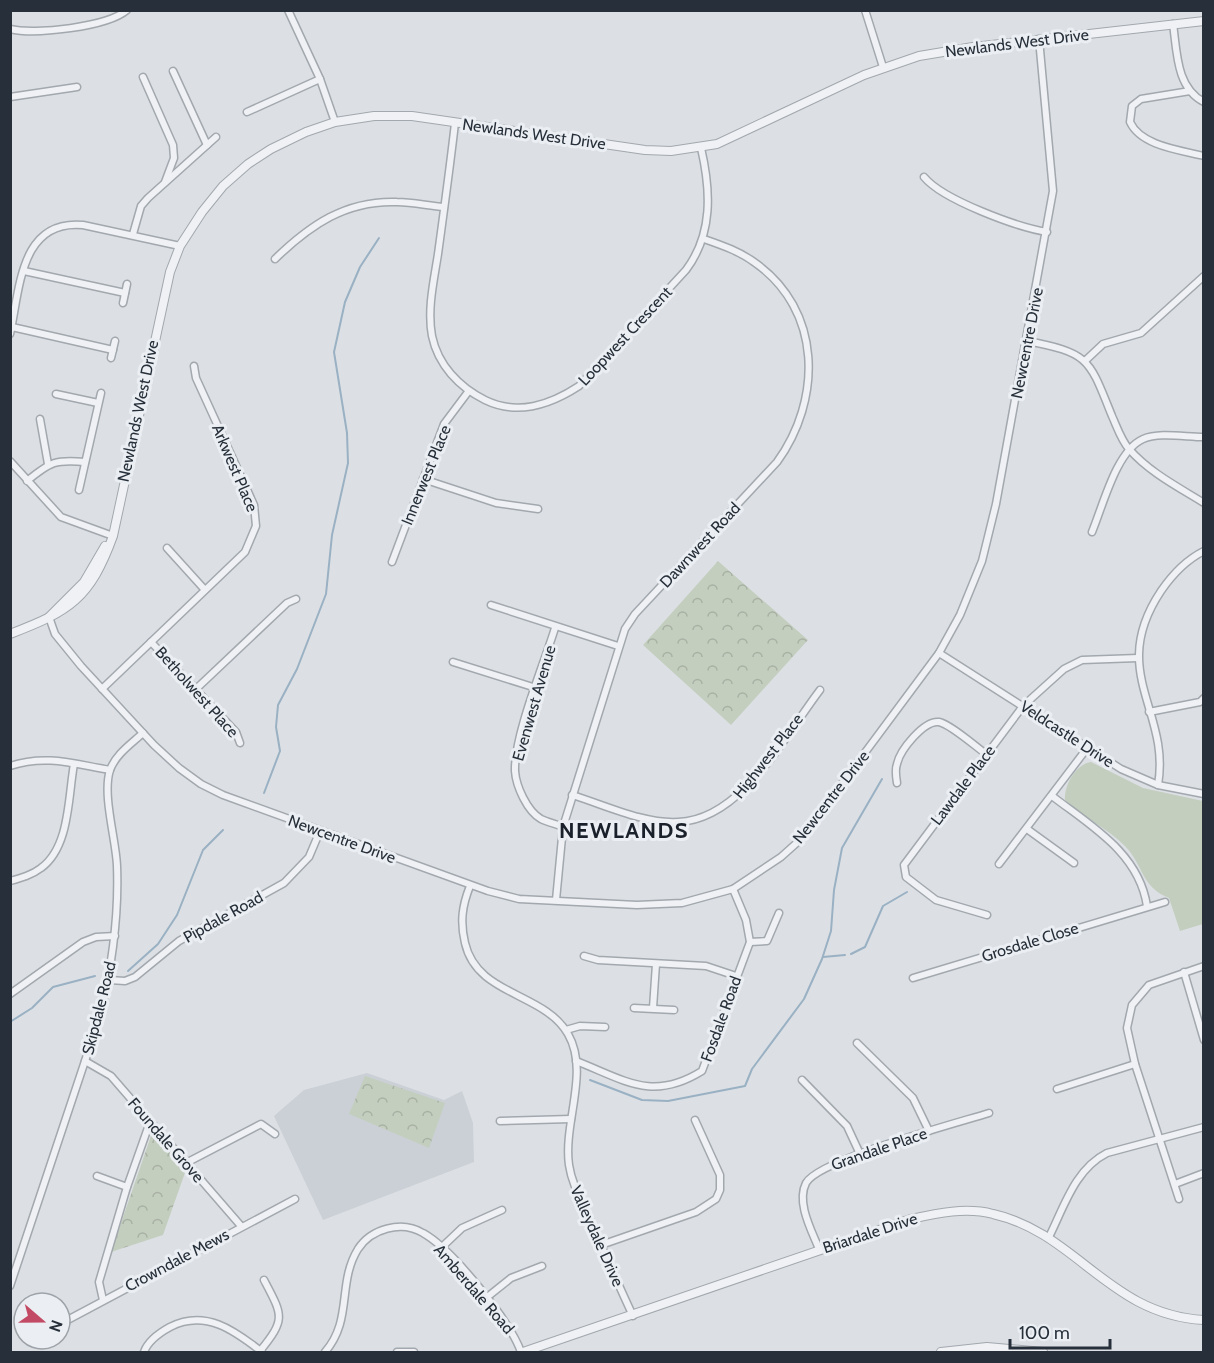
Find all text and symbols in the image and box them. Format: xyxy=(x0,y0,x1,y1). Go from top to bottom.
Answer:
street label: Newlands West Drive xyxy=(944,25,1090,61)
street label: Newlands West Drive xyxy=(461,115,607,153)
street label: Loopwest Crescent xyxy=(574,282,676,389)
street label: Newcentre Drive xyxy=(1007,286,1047,400)
street label: Newlands West Drive xyxy=(114,338,162,484)
street label: Arkwest Place xyxy=(208,421,262,515)
street label: Innerwest Place xyxy=(397,422,455,528)
street label: Dawnwest Road xyxy=(656,499,744,591)
street label: Betholwest Place xyxy=(151,643,243,741)
street label: Evenwest Avenue xyxy=(508,643,560,763)
street label: Veldcastle Drive xyxy=(1017,697,1117,771)
street label: Highwest Place xyxy=(729,710,807,802)
street label: Lawdale Place xyxy=(927,741,999,829)
street label: Newcentre Drive xyxy=(789,747,873,847)
street label: Newcentre Drive xyxy=(286,811,398,867)
district label: NEWLANDS xyxy=(559,817,689,844)
street label: Pipdale Road xyxy=(180,887,266,947)
street label: Grosdale Close xyxy=(979,918,1081,966)
street label: Skipdale Road xyxy=(78,959,120,1057)
street label: Fosdale Road xyxy=(697,974,745,1064)
street label: Foundale Grove xyxy=(124,1094,208,1186)
street label: Grandale Place xyxy=(829,1124,929,1174)
street label: Valleydale Drive xyxy=(566,1183,628,1289)
street label: Briardale Drive xyxy=(820,1209,920,1257)
street label: Crowndale Mews xyxy=(122,1224,233,1295)
street label: Amberdale Road xyxy=(430,1240,518,1338)
north arrow xyxy=(12,1291,72,1351)
scale bar xyxy=(1010,1312,1110,1350)
text: N xyxy=(45,1317,66,1335)
text: 100 m xyxy=(1019,1322,1070,1344)

